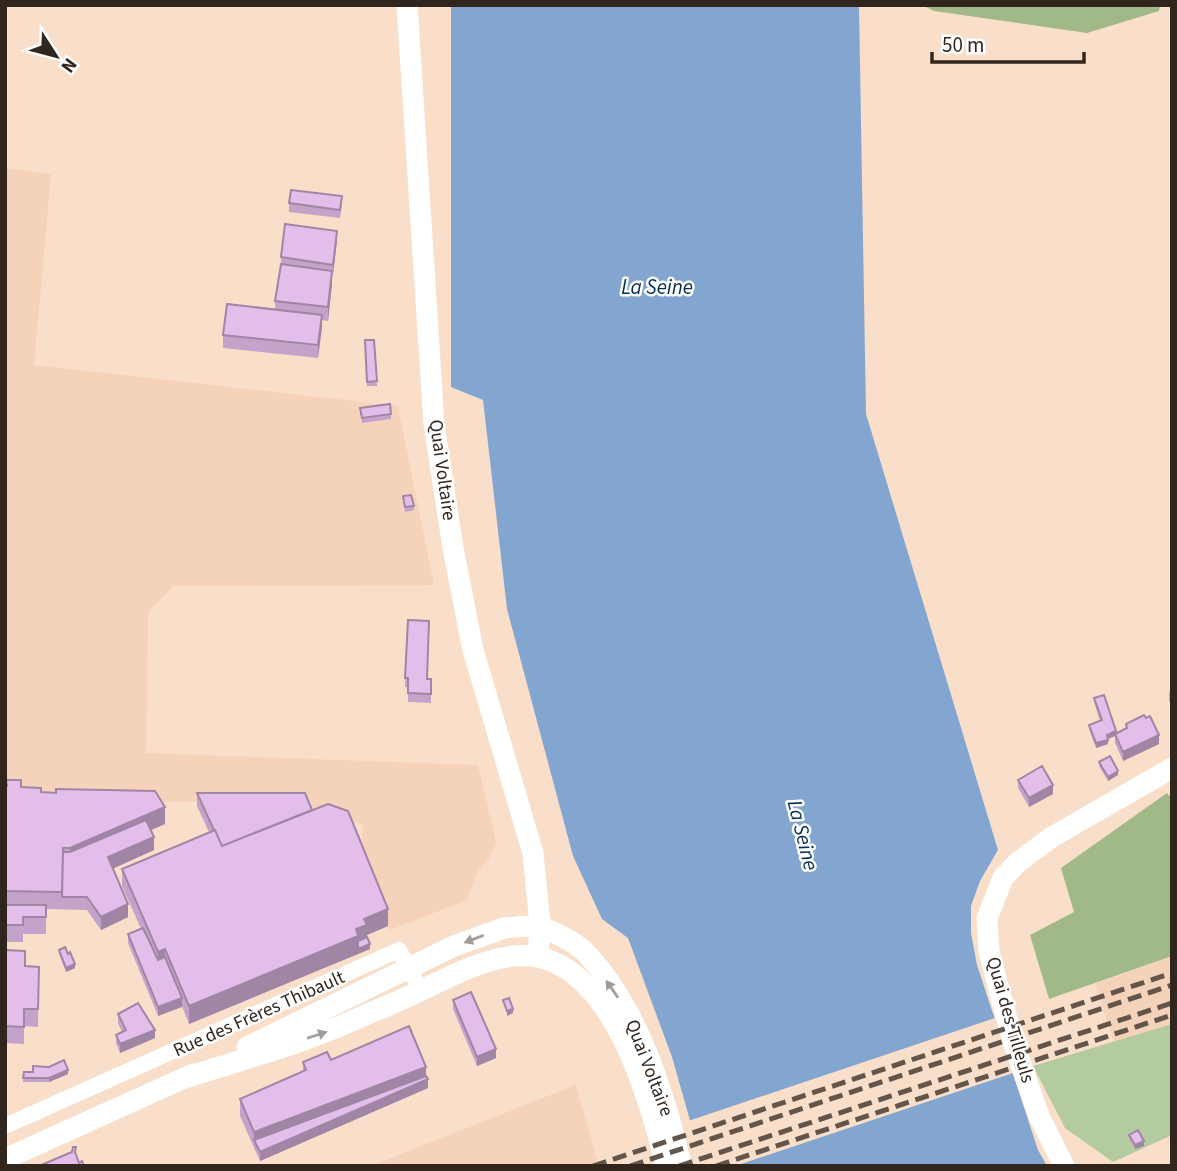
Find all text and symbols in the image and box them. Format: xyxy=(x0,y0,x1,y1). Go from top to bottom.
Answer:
north arrow xyxy=(21,21,91,91)
scale bar xyxy=(932,21,1084,65)
text: 50 m xyxy=(942,30,984,60)
text: N xyxy=(54,52,83,78)
water label: La Seine xyxy=(621,272,693,302)
street label: Quai Voltaire xyxy=(422,418,462,522)
water label: La Seine xyxy=(780,797,826,873)
one-way arrow xyxy=(464,934,485,945)
street label: Quai des Tilleuls xyxy=(979,954,1041,1086)
street label: Rue des Frères Thibault xyxy=(169,964,350,1064)
one-way arrow xyxy=(605,980,619,998)
street label: Quai Voltaire xyxy=(618,1016,680,1120)
one-way arrow xyxy=(307,1029,328,1040)

